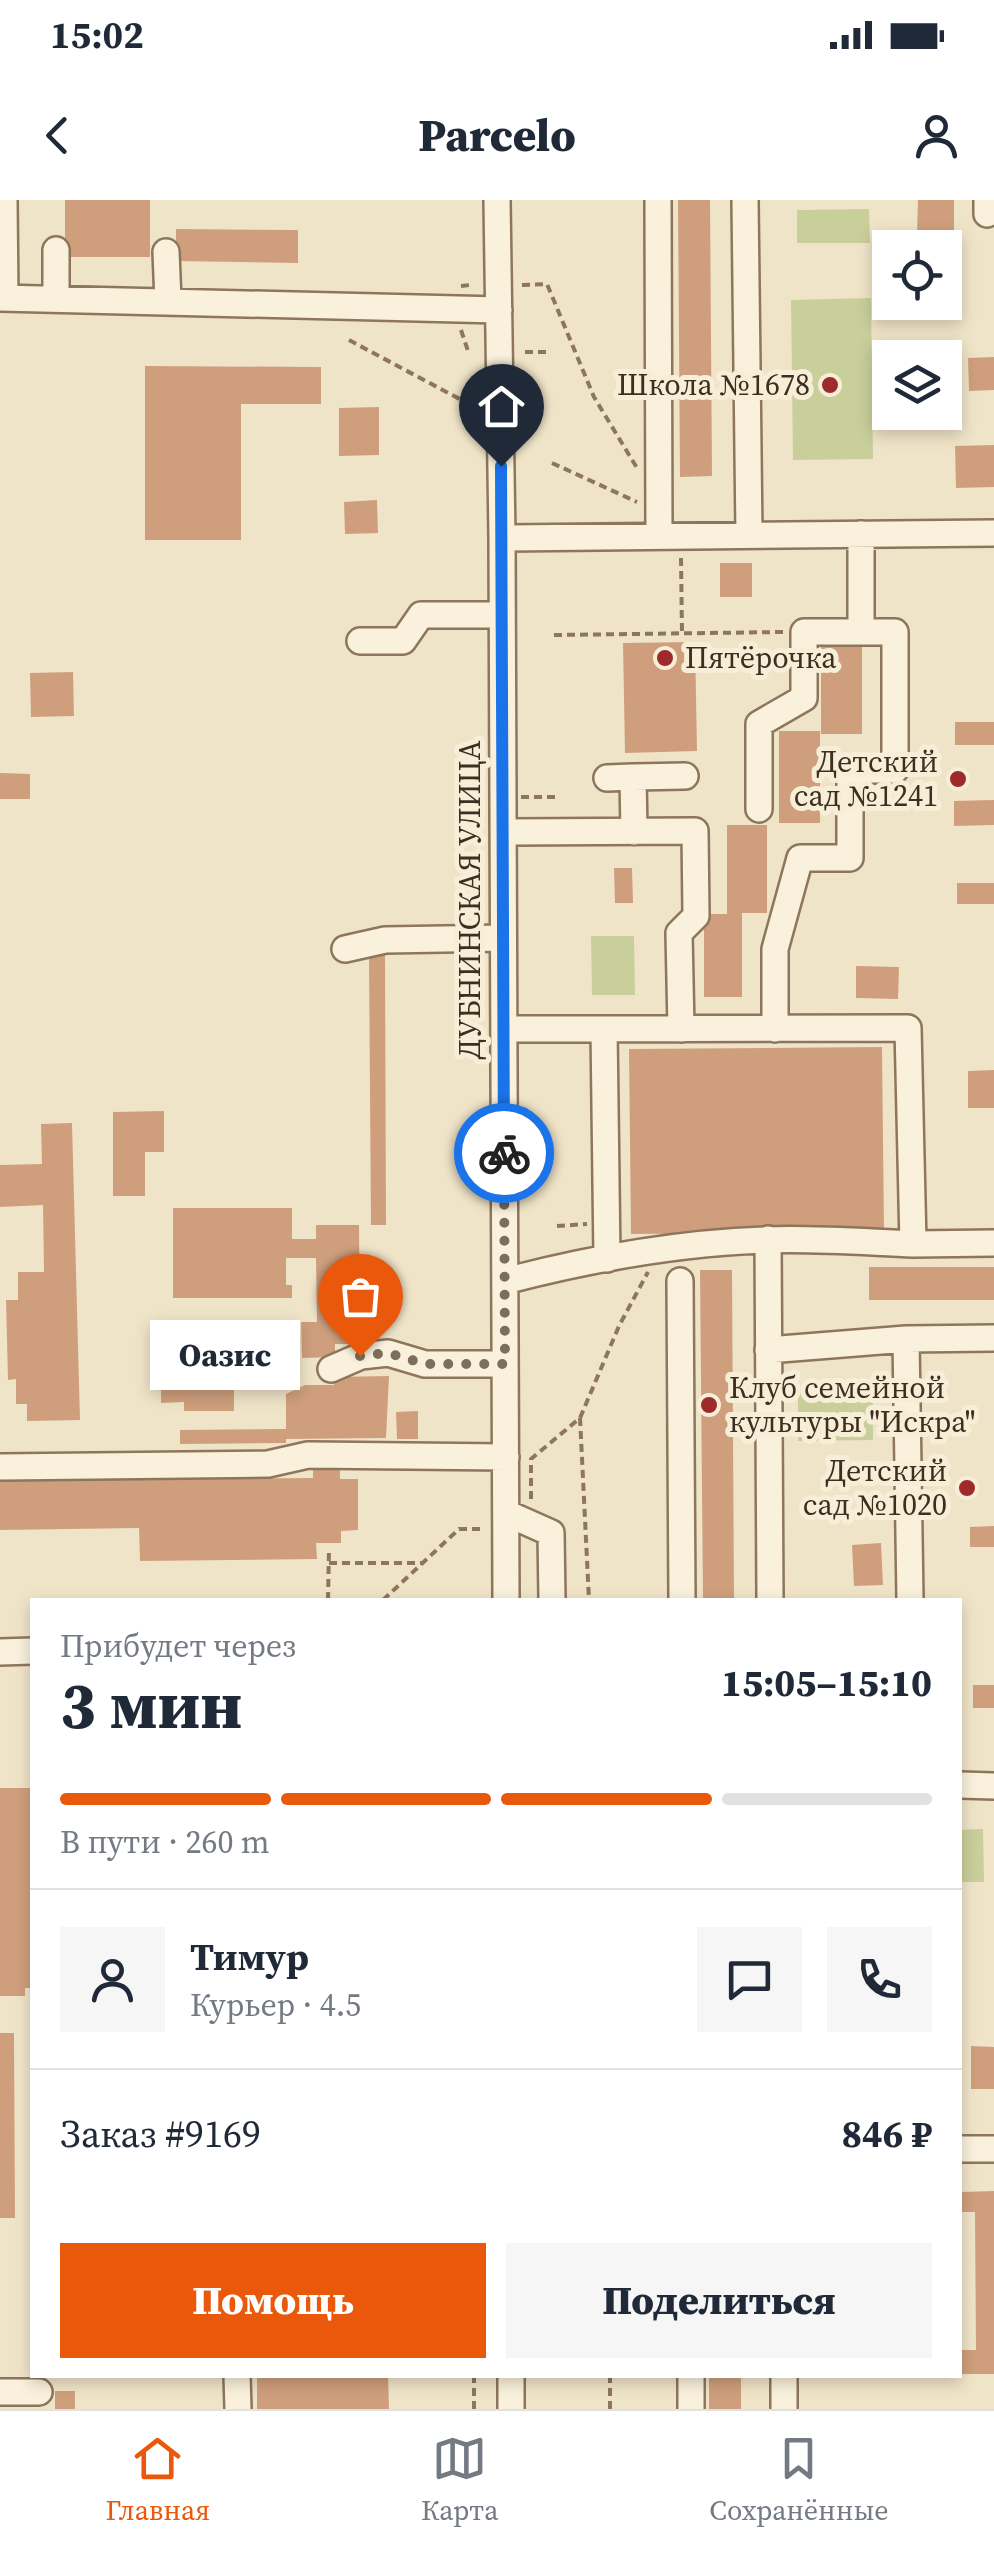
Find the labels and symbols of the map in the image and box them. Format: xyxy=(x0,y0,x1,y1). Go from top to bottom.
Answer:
pin xyxy=(459,364,544,467)
place label: Школа №1678 xyxy=(617,364,810,405)
marker: Школа №1678 xyxy=(819,374,841,396)
place label: Пятёрочка xyxy=(685,637,837,678)
marker: Пятёрочка xyxy=(654,647,676,669)
street label: ДУБНИНСКАЯ УЛИЦА xyxy=(449,740,490,1060)
place label: Детский сад №1241 xyxy=(794,741,938,816)
marker: Детский сад №1241 xyxy=(947,768,969,790)
courier xyxy=(454,1103,554,1203)
pin xyxy=(318,1254,403,1357)
callout: Оазис xyxy=(150,1321,300,1391)
place label: Клуб семейной культуры "Искра" xyxy=(729,1367,975,1442)
marker: Клуб семейной культуры "Искра" xyxy=(698,1394,720,1416)
place label: Детский сад №1020 xyxy=(803,1450,947,1525)
marker: Детский сад №1020 xyxy=(956,1477,978,1499)

